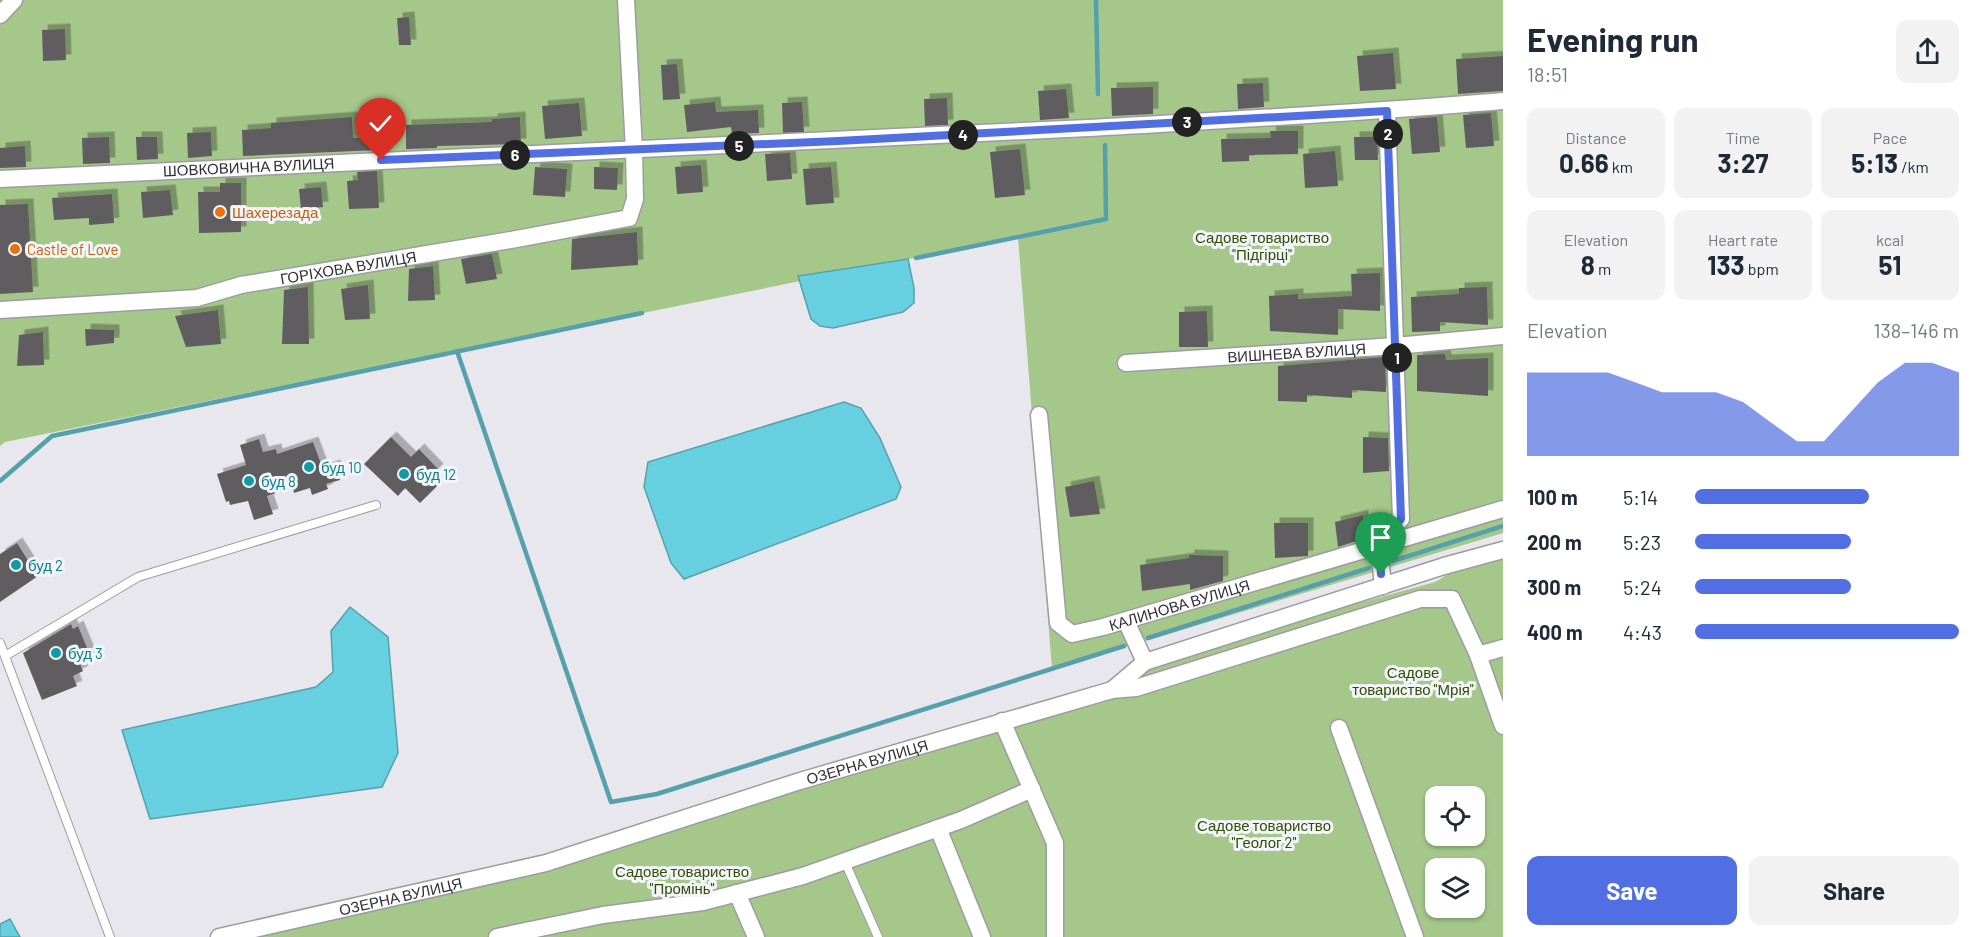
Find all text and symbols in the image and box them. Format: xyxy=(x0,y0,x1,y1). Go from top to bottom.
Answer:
text: Evening run xyxy=(1527,19,1699,59)
button: share xyxy=(1896,20,1959,83)
text: 18:51 xyxy=(1527,62,1568,86)
pin xyxy=(355,98,406,160)
icon: check xyxy=(364,107,397,140)
pin: 3 xyxy=(1172,107,1202,137)
text: 3 xyxy=(1183,112,1191,131)
pin: 2 xyxy=(1373,119,1403,149)
pin: 4 xyxy=(948,120,978,150)
text: 2 xyxy=(1384,124,1392,143)
text: 4 xyxy=(958,125,968,144)
text: Distance xyxy=(1566,128,1626,147)
text: Time xyxy=(1726,128,1760,147)
text: Pace xyxy=(1873,128,1907,147)
pin: 5 xyxy=(724,131,754,161)
text: 5 xyxy=(735,136,743,155)
pin: 6 xyxy=(500,140,530,170)
text: 6 xyxy=(511,145,519,164)
text: 0.66 xyxy=(1559,147,1609,178)
text: 3:27 xyxy=(1718,147,1768,178)
text: 5:13 xyxy=(1851,147,1898,178)
street label: ШОВКОВИЧНА ВУЛИЦЯ xyxy=(163,154,335,180)
text: km xyxy=(1609,157,1633,176)
text: /km xyxy=(1898,157,1929,176)
place label: Шахерезада xyxy=(232,203,319,221)
marker: Шахерезада xyxy=(213,205,227,219)
park label: Садове товариство "Підгірці" xyxy=(1195,228,1329,263)
text: Elevation xyxy=(1564,230,1628,249)
text: Heart rate xyxy=(1708,230,1778,249)
text: kcal xyxy=(1876,230,1904,249)
place label: Castle of Love xyxy=(27,240,118,258)
marker: Castle of Love xyxy=(8,242,22,256)
street label: ГОРІХОВА ВУЛИЦЯ xyxy=(279,247,418,287)
text: 8 xyxy=(1581,249,1595,280)
text: 133 xyxy=(1707,249,1745,280)
text: 51 xyxy=(1879,249,1901,280)
text: m xyxy=(1595,259,1611,278)
text: bpm xyxy=(1745,259,1779,278)
text: Elevation xyxy=(1527,318,1608,342)
text: 138–146 m xyxy=(1873,318,1959,342)
street label: ВИШНЕВА ВУЛИЦЯ xyxy=(1227,339,1367,366)
pin: 1 xyxy=(1382,343,1412,373)
text: 1 xyxy=(1394,348,1400,367)
place label: буд 10 xyxy=(321,458,362,476)
marker: буд 10 xyxy=(302,460,316,474)
place label: буд 12 xyxy=(416,465,456,483)
marker: буд 12 xyxy=(397,467,411,481)
place label: буд 8 xyxy=(261,472,296,490)
marker: буд 8 xyxy=(242,474,256,488)
text: 100 m xyxy=(1527,485,1578,509)
text: 5:14 xyxy=(1623,485,1658,509)
pin xyxy=(1355,512,1406,574)
icon: arrive xyxy=(1364,521,1397,554)
text: 200 m xyxy=(1527,530,1582,554)
text: 5:23 xyxy=(1623,530,1661,554)
place label: буд 2 xyxy=(28,556,63,574)
marker: буд 2 xyxy=(9,558,23,572)
street label: КАЛИНОВА ВУЛИЦЯ xyxy=(1107,575,1252,634)
text: 300 m xyxy=(1527,575,1581,599)
text: 5:24 xyxy=(1623,575,1662,599)
text: 400 m xyxy=(1527,620,1583,644)
text: 4:43 xyxy=(1623,620,1662,644)
place label: буд 3 xyxy=(68,644,103,662)
marker: буд 3 xyxy=(49,646,63,660)
park label: Садове товариство "Мрія" xyxy=(1352,663,1474,698)
street label: ОЗЕРНА ВУЛИЦЯ xyxy=(804,735,930,788)
map controls xyxy=(1425,786,1485,918)
button: locate xyxy=(1425,786,1485,846)
park label: Садове товариство "Геолог 2" xyxy=(1197,816,1331,851)
button: Save xyxy=(1527,856,1737,925)
button: Share xyxy=(1749,856,1959,925)
button: layers xyxy=(1425,858,1485,918)
park label: Садове товариство "Промінь" xyxy=(615,862,749,897)
street label: ОЗЕРНА ВУЛИЦЯ xyxy=(337,873,464,919)

